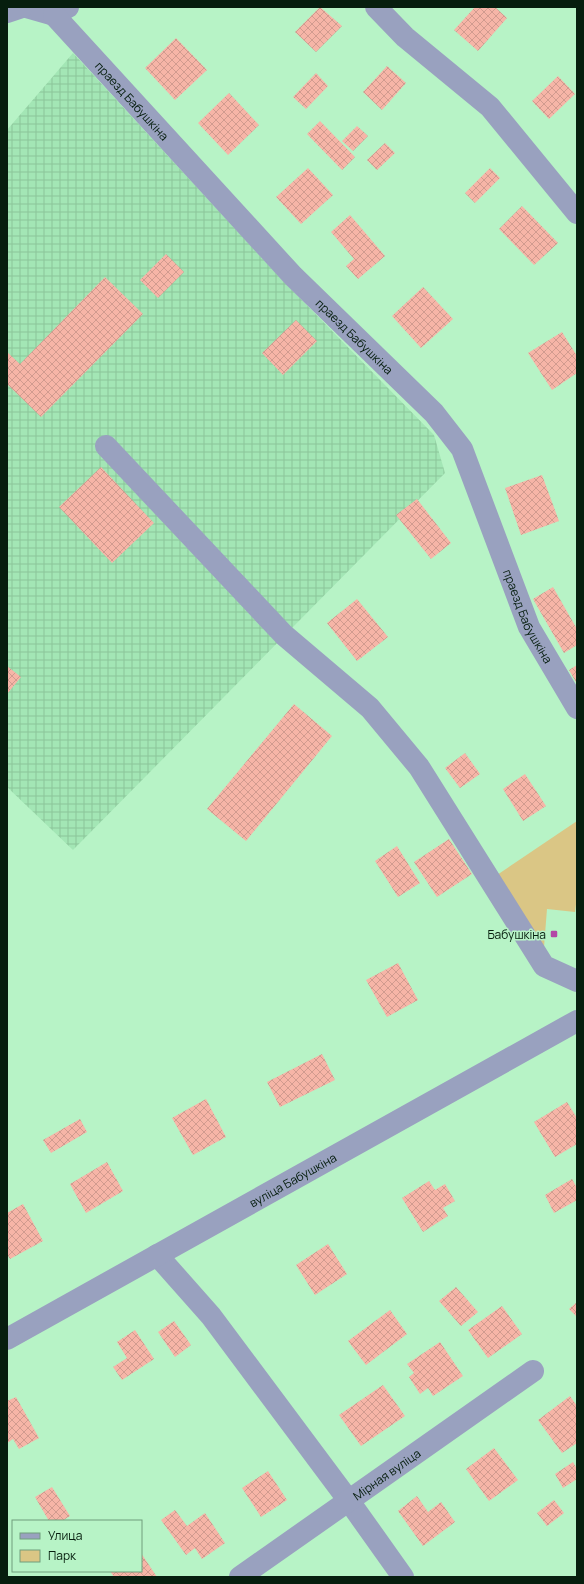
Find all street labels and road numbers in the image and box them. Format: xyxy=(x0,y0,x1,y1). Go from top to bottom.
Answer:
street label: праезд Бабушкіна xyxy=(92,57,173,144)
street label: праезд Бабушкіна xyxy=(312,294,397,378)
street label: праезд Бабушкіна xyxy=(500,567,557,666)
street label: вуліца Бабушкіна xyxy=(246,1149,339,1211)
street label: Мірная вуліца xyxy=(349,1444,424,1504)

